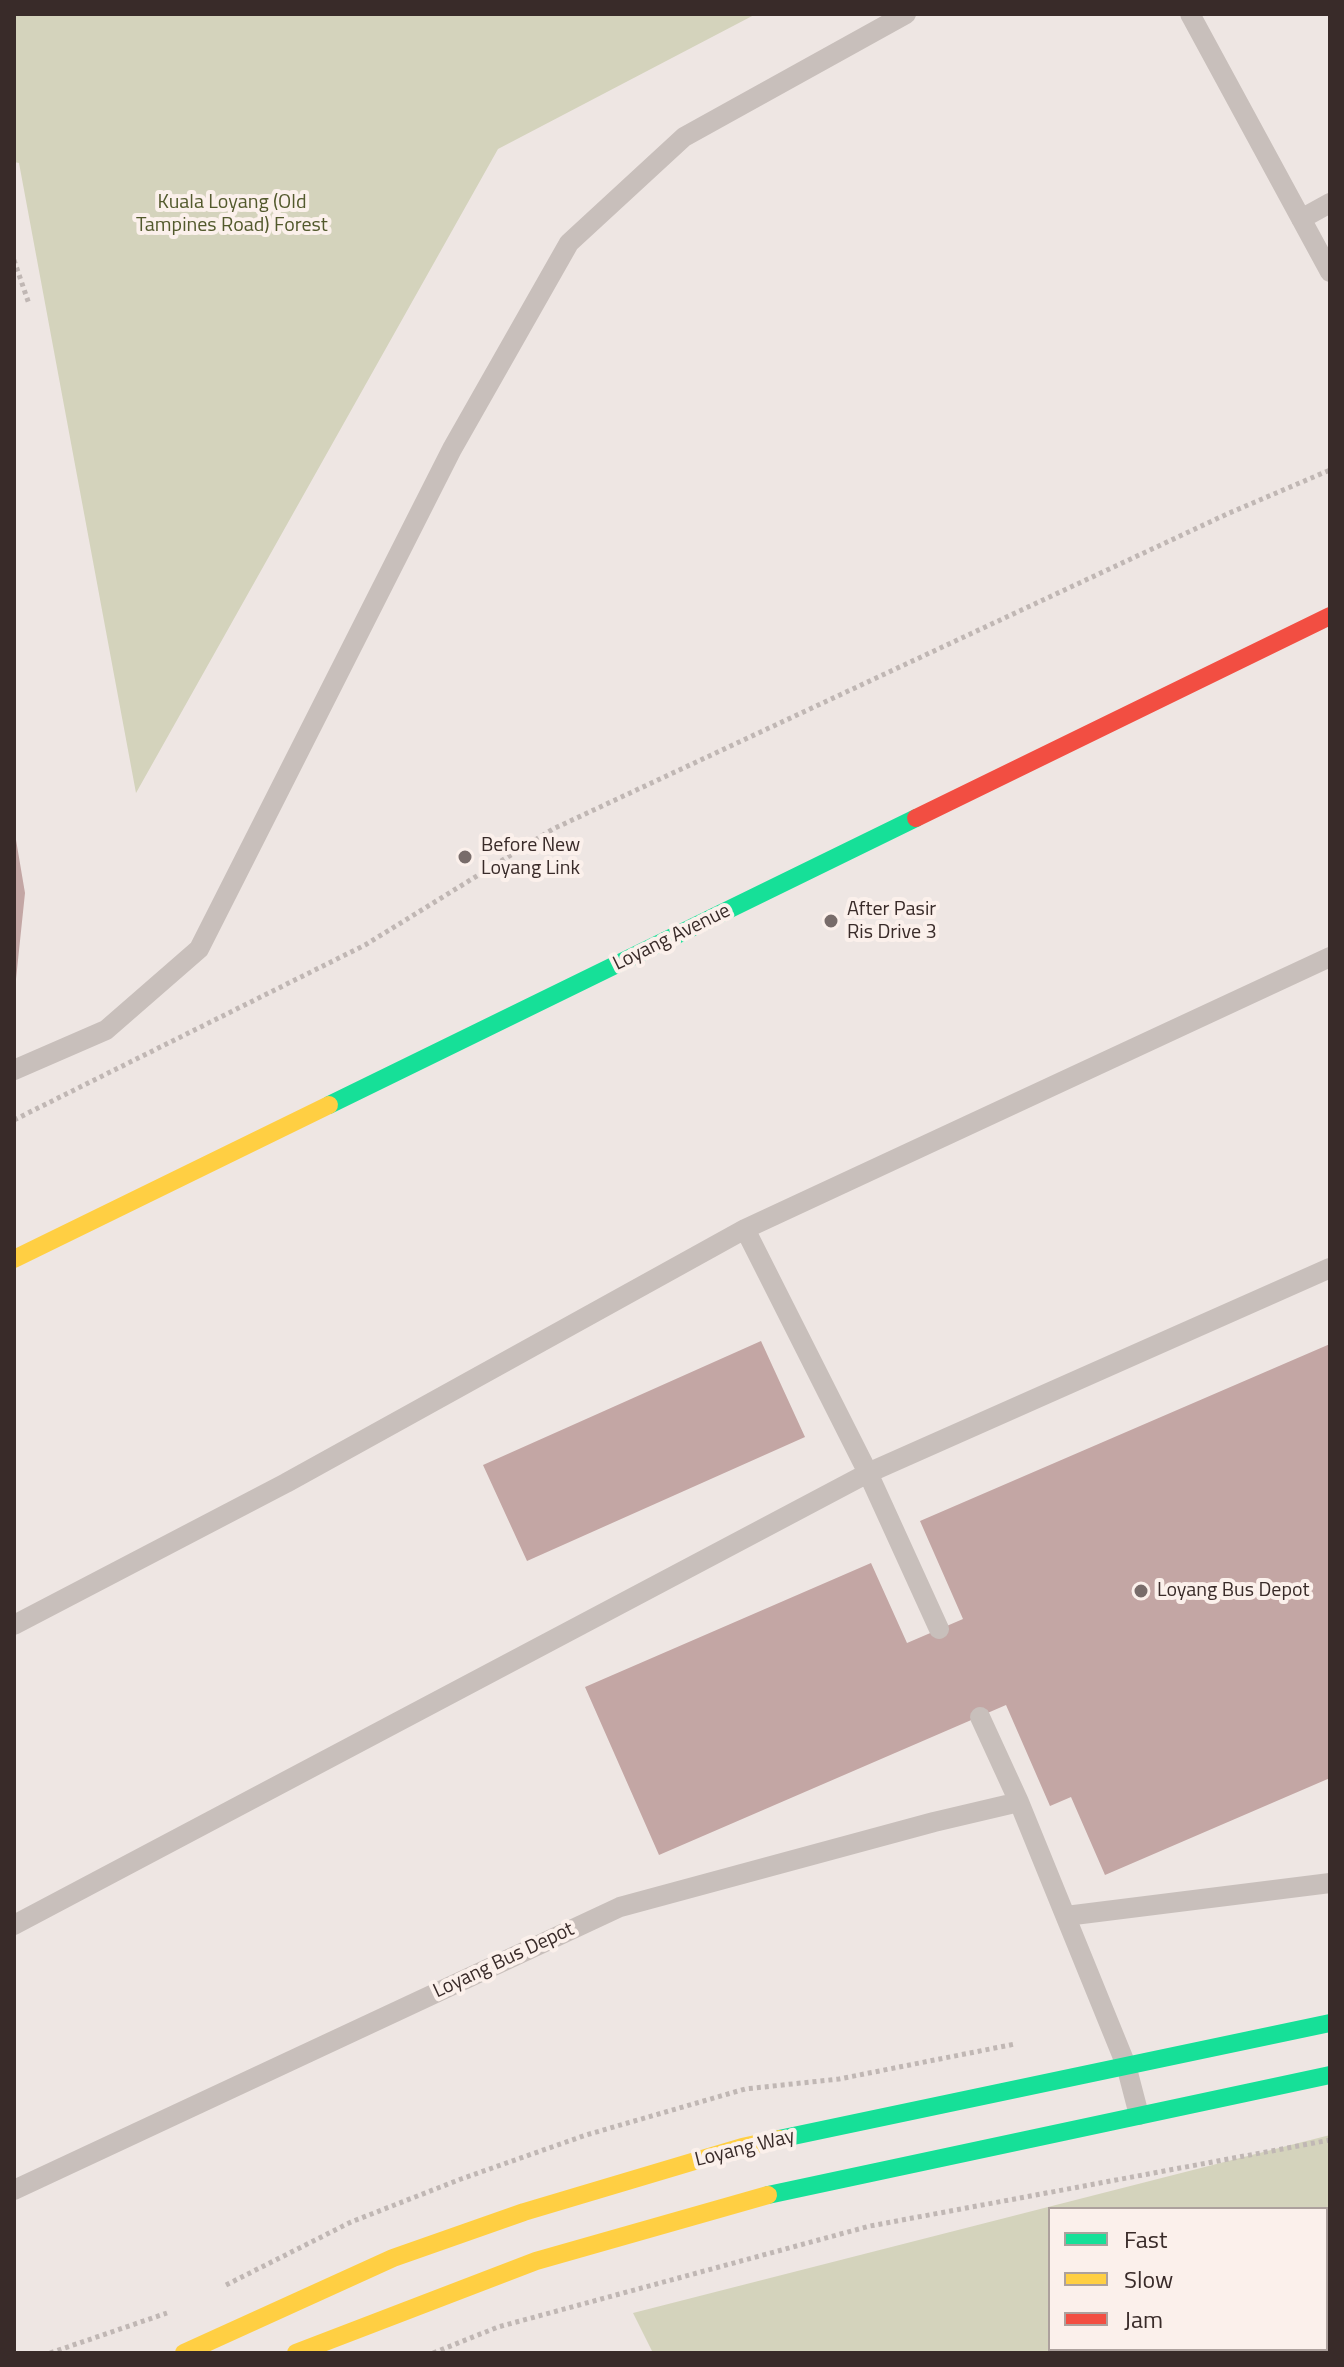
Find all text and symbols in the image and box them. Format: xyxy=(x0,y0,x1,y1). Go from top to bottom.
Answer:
park label: Kuala Loyang (Old Tampines Road) Forest xyxy=(136,191,328,238)
place label: Before New Loyang Link xyxy=(481,834,580,881)
marker: Before New Loyang Link xyxy=(456,848,474,866)
place label: After Pasir Ris Drive 3 xyxy=(847,898,937,945)
street label: Loyang Avenue xyxy=(610,899,734,977)
marker: After Pasir Ris Drive 3 xyxy=(822,912,840,930)
place label: Loyang Bus Depot xyxy=(1157,1579,1309,1603)
marker: Loyang Bus Depot xyxy=(1132,1582,1150,1600)
street label: Loyang Bus Depot xyxy=(430,1918,578,2004)
street label: Loyang Way xyxy=(693,2125,797,2173)
legend xyxy=(1048,2207,1328,2351)
text: Fast xyxy=(1124,2221,1167,2257)
text: Slow xyxy=(1124,2261,1173,2297)
text: Jam xyxy=(1124,2301,1163,2337)

